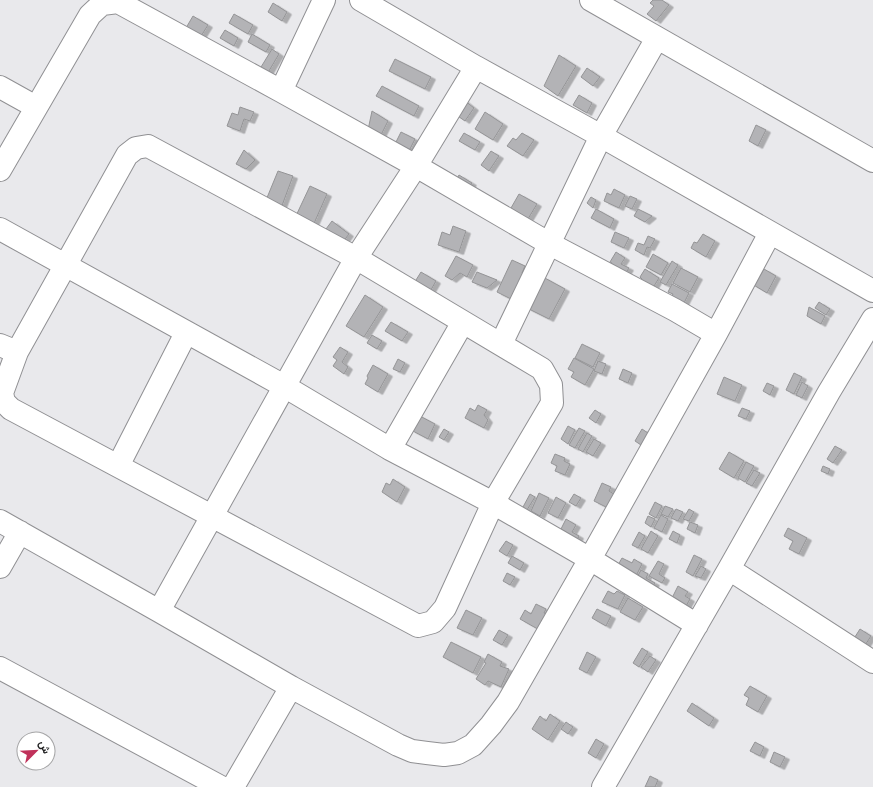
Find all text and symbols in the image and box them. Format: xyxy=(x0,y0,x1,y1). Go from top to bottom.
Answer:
north arrow xyxy=(16,731,56,771)
text: ش xyxy=(36,738,53,756)

